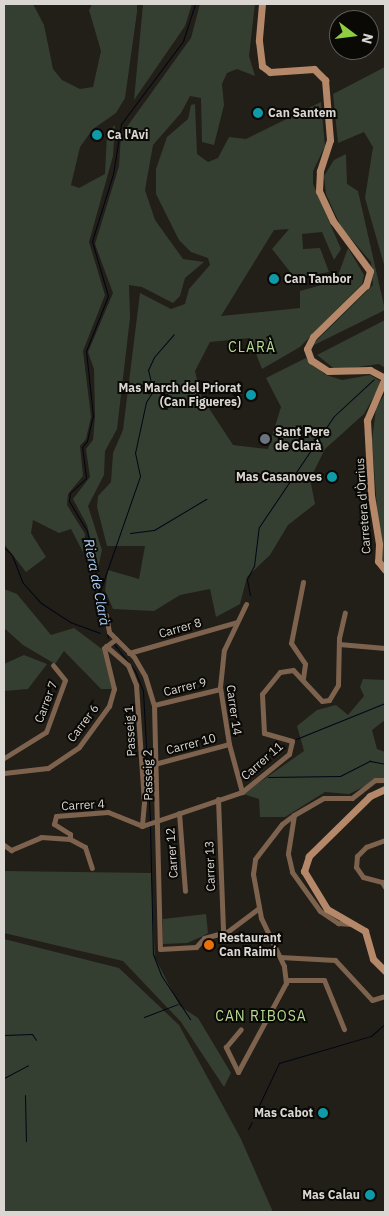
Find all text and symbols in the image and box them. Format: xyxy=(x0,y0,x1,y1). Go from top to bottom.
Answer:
north arrow xyxy=(329,10,379,60)
text: N xyxy=(358,31,378,46)
place label: Can Santem xyxy=(268,106,336,120)
marker: Can Santem xyxy=(252,107,264,119)
place label: Ca l'Avi xyxy=(107,128,148,142)
marker: Ca l'Avi xyxy=(91,129,103,141)
place label: Can Tambor xyxy=(284,272,351,286)
marker: Can Tambor xyxy=(268,273,280,285)
district label: CLARÀ xyxy=(227,339,277,355)
place label: Mas March del Priorat (Can Figueres) xyxy=(118,381,241,409)
marker: Mas March del Priorat (Can Figueres) xyxy=(245,389,257,401)
place label: Sant Pere de Clarà xyxy=(275,425,330,453)
marker: Sant Pere de Clarà xyxy=(259,433,271,445)
street label: Carretera d'Òrrius xyxy=(352,457,374,555)
place label: Mas Casanoves xyxy=(236,470,322,484)
marker: Mas Casanoves xyxy=(326,471,338,483)
water label: Riera de Clarà xyxy=(80,537,114,627)
street label: Carrer 8 xyxy=(157,615,203,641)
street label: Carrer 9 xyxy=(162,675,208,699)
street label: Carrer 7 xyxy=(31,679,61,725)
street label: Carrer 14 xyxy=(223,684,245,736)
street label: Carrer 6 xyxy=(64,701,102,745)
street label: Passeig 1 xyxy=(121,705,139,757)
street label: Carrer 10 xyxy=(165,730,217,758)
street label: Carrer 11 xyxy=(238,739,286,783)
street label: Passeig 2 xyxy=(140,749,156,801)
street label: Carrer 4 xyxy=(61,797,105,813)
street label: Carrer 12 xyxy=(163,827,181,879)
street label: Carrer 13 xyxy=(202,840,218,892)
place label: Restaurant Can Raimí xyxy=(219,931,281,959)
marker: Restaurant Can Raimí xyxy=(203,939,215,951)
district label: CAN RIBOSA xyxy=(214,1008,308,1024)
place label: Mas Cabot xyxy=(254,1106,313,1120)
marker: Mas Cabot xyxy=(317,1107,329,1119)
place label: Mas Calau xyxy=(302,1188,360,1202)
marker: Mas Calau xyxy=(364,1189,376,1201)

